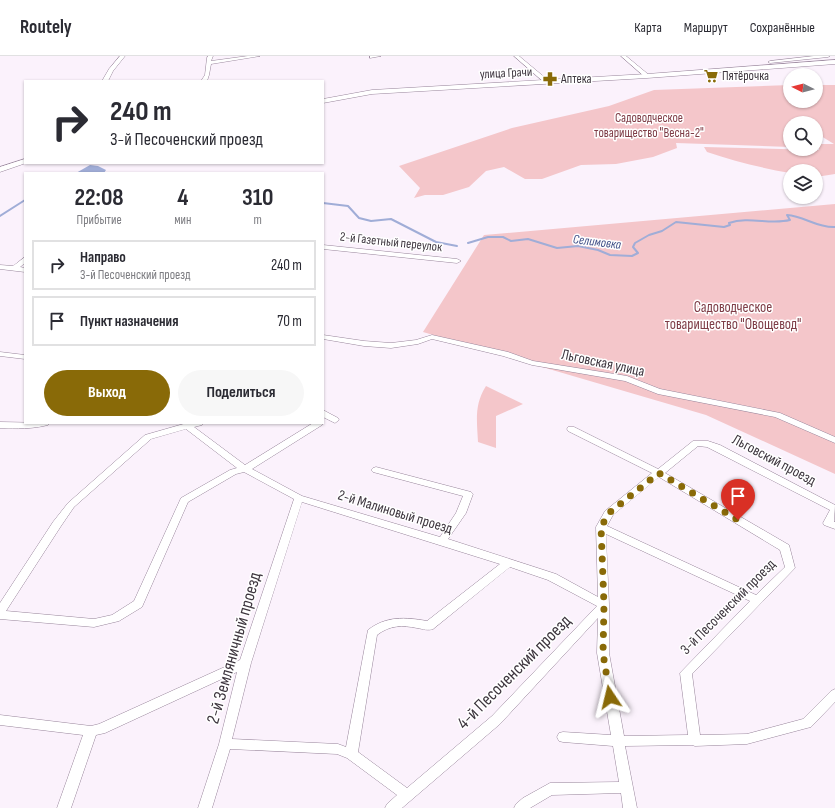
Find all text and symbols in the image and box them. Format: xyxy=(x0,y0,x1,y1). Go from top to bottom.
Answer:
text: Routely xyxy=(20,16,72,39)
text: Карта xyxy=(634,19,662,36)
text: Маршрут xyxy=(684,19,728,36)
text: Сохранённые xyxy=(750,19,815,36)
street label: улица Грачи xyxy=(479,64,533,82)
supermarket icon: Пятёрочка xyxy=(703,68,719,84)
place label: Пятёрочка xyxy=(722,68,769,84)
north arrow xyxy=(783,68,823,108)
map controls xyxy=(783,68,823,204)
pharmacy icon: Аптека xyxy=(542,71,558,87)
place label: Аптека xyxy=(560,71,592,87)
text: 240 m xyxy=(110,95,171,128)
icon: right xyxy=(44,96,96,148)
park label: Садоводческое товарищество "Весна-2" xyxy=(594,110,704,141)
button: search xyxy=(783,116,823,156)
text: 3-й Песоченский проезд xyxy=(110,129,263,150)
button: layers xyxy=(783,164,823,204)
text: 22:08 xyxy=(75,183,124,212)
text: 4 xyxy=(177,183,188,212)
text: 310 xyxy=(242,183,273,212)
text: Прибытие xyxy=(77,212,122,228)
text: мин xyxy=(174,212,191,228)
text: m xyxy=(254,212,262,228)
street label: 2-й Газетный переулок xyxy=(339,229,443,255)
water label: Селимовка xyxy=(572,231,623,253)
text: Направо xyxy=(80,248,126,267)
icon: right xyxy=(46,254,68,276)
text: 240 m xyxy=(271,256,302,275)
text: 3-й Песоченский проезд xyxy=(80,267,190,283)
park label: Садоводческое товарищество "Овощевод" xyxy=(665,298,801,334)
icon: arrive xyxy=(46,310,68,332)
text: Пункт назначения xyxy=(80,312,178,331)
text: 70 m xyxy=(277,312,302,331)
street label: Льговская улица xyxy=(560,345,647,381)
button: Выход xyxy=(44,370,170,416)
button: Поделиться xyxy=(178,370,304,416)
street label: Льговский проезд xyxy=(729,430,820,490)
pin xyxy=(721,479,755,520)
icon: arrive xyxy=(727,485,749,507)
street label: 2-й Малиновый проезд xyxy=(335,486,455,539)
street label: 3-й Песоченский проезд xyxy=(676,555,780,659)
street label: 2-й Земляничный проезд xyxy=(202,569,266,726)
street label: 4-й Песоченский проезд xyxy=(453,610,576,733)
position arrow xyxy=(589,676,631,718)

